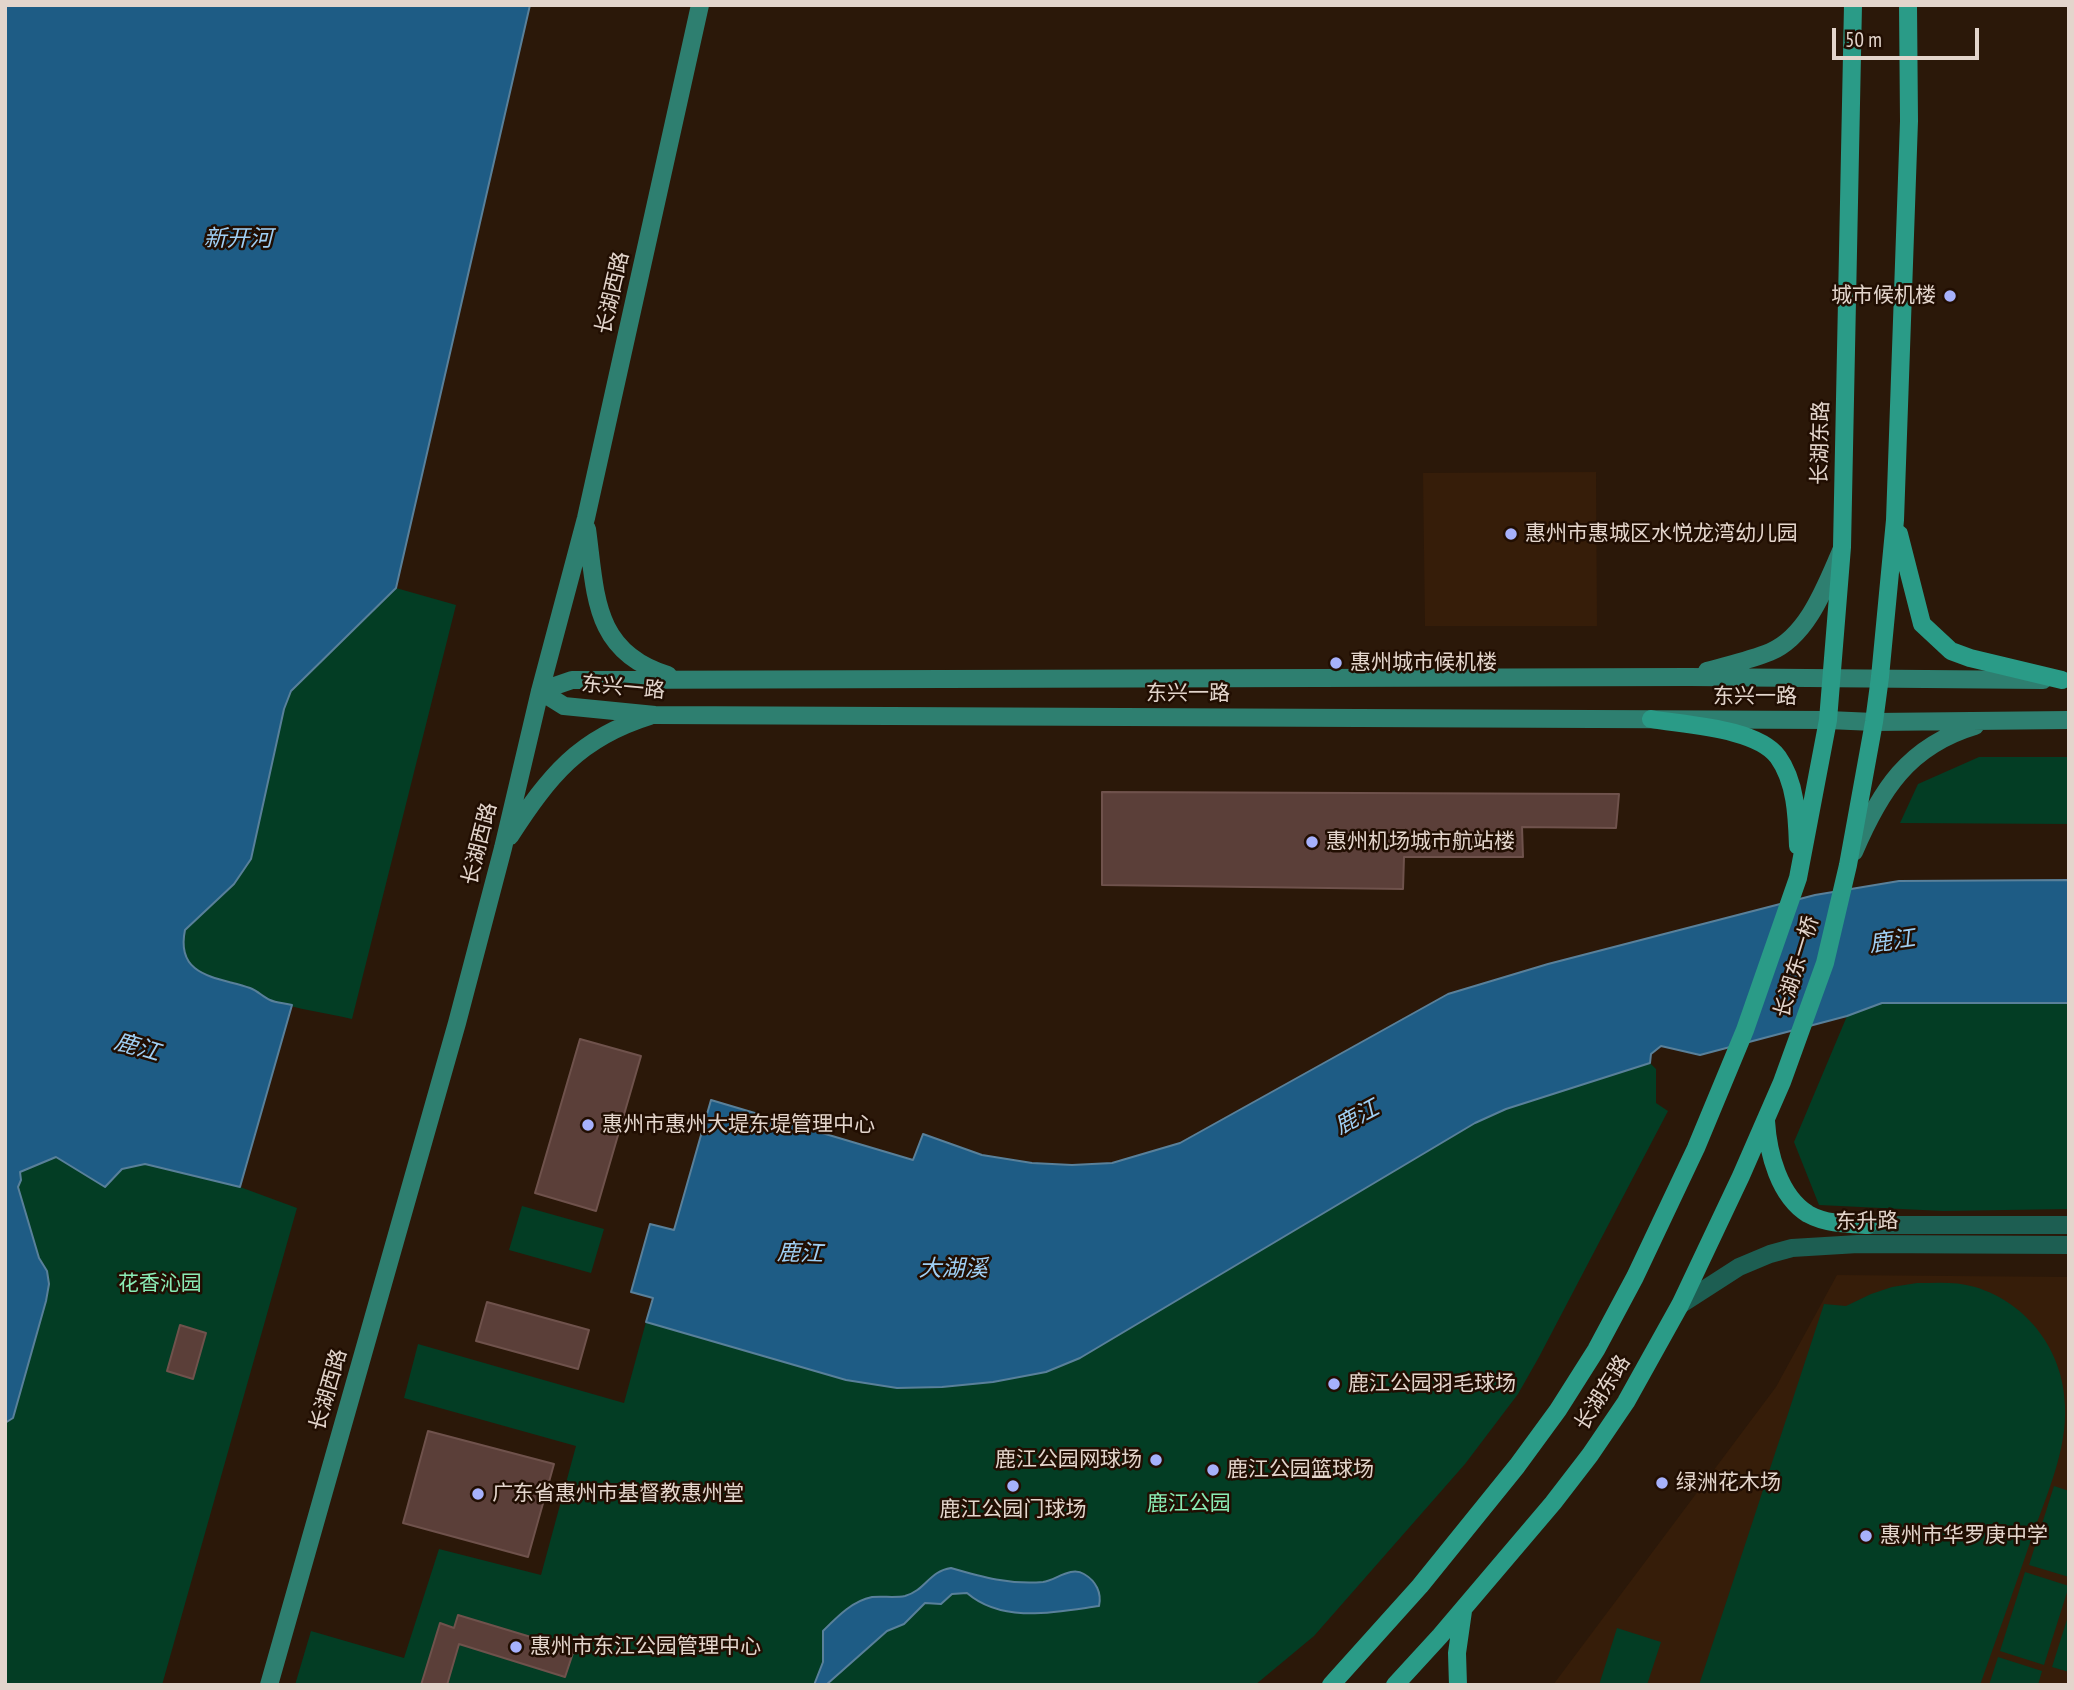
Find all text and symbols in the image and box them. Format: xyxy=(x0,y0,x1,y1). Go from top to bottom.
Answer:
scale bar xyxy=(1836,14,1983,58)
text: 50 m xyxy=(1845,26,1882,53)
water label: 新开河 xyxy=(204,225,272,253)
street label: 长湖西路 xyxy=(591,249,635,337)
place label: 城市候机楼 xyxy=(1831,283,1936,309)
marker: 城市候机楼 xyxy=(1942,288,1958,304)
street label: 长湖东路 xyxy=(1808,401,1834,485)
place label: 惠州市惠城区水悦龙湾幼儿园 xyxy=(1525,521,1798,547)
marker: 惠州市惠城区水悦龙湾幼儿园 xyxy=(1503,526,1519,542)
place label: 惠州城市候机楼 xyxy=(1350,650,1497,676)
marker: 惠州城市候机楼 xyxy=(1328,655,1344,671)
street label: 东兴一路 xyxy=(580,672,666,704)
street label: 东兴一路 xyxy=(1146,681,1230,707)
street label: 东兴一路 xyxy=(1713,684,1797,710)
street label: 长湖西路 xyxy=(458,800,502,888)
place label: 惠州机场城市航站楼 xyxy=(1326,829,1515,855)
marker: 惠州机场城市航站楼 xyxy=(1304,834,1320,850)
street label: 长湖东一桥 xyxy=(1770,913,1824,1021)
water label: 鹿江 xyxy=(1867,925,1917,959)
water label: 鹿江 xyxy=(111,1028,163,1068)
water label: 鹿江 xyxy=(1330,1095,1384,1141)
place label: 惠州市惠州大堤东堤管理中心 xyxy=(602,1112,875,1138)
marker: 惠州市惠州大堤东堤管理中心 xyxy=(580,1117,596,1133)
street label: 东升路 xyxy=(1835,1209,1899,1235)
water label: 鹿江 xyxy=(777,1239,823,1269)
water label: 大湖溪 xyxy=(919,1255,987,1283)
park label: 花香沁园 xyxy=(118,1271,202,1297)
street label: 长湖西路 xyxy=(305,1346,353,1434)
street label: 长湖东路 xyxy=(1570,1351,1636,1435)
place label: 鹿江公园羽毛球场 xyxy=(1348,1371,1516,1397)
marker: 鹿江公园羽毛球场 xyxy=(1326,1376,1342,1392)
place label: 鹿江公园网球场 xyxy=(995,1447,1142,1473)
marker: 鹿江公园网球场 xyxy=(1148,1452,1164,1468)
place label: 鹿江公园篮球场 xyxy=(1227,1457,1374,1483)
marker: 鹿江公园篮球场 xyxy=(1205,1462,1221,1478)
place label: 绿洲花木场 xyxy=(1676,1470,1781,1496)
marker: 绿洲花木场 xyxy=(1654,1475,1670,1491)
marker: 鹿江公园门球场 xyxy=(1005,1478,1021,1494)
place label: 广东省惠州市基督教惠州堂 xyxy=(492,1481,744,1507)
marker: 广东省惠州市基督教惠州堂 xyxy=(470,1486,486,1502)
park label: 鹿江公园 xyxy=(1147,1491,1231,1517)
place label: 鹿江公园门球场 xyxy=(940,1497,1086,1523)
place label: 惠州市华罗庚中学 xyxy=(1880,1523,2048,1549)
marker: 惠州市华罗庚中学 xyxy=(1858,1528,1874,1544)
place label: 惠州市东江公园管理中心 xyxy=(530,1634,761,1660)
marker: 惠州市东江公园管理中心 xyxy=(508,1639,524,1655)

